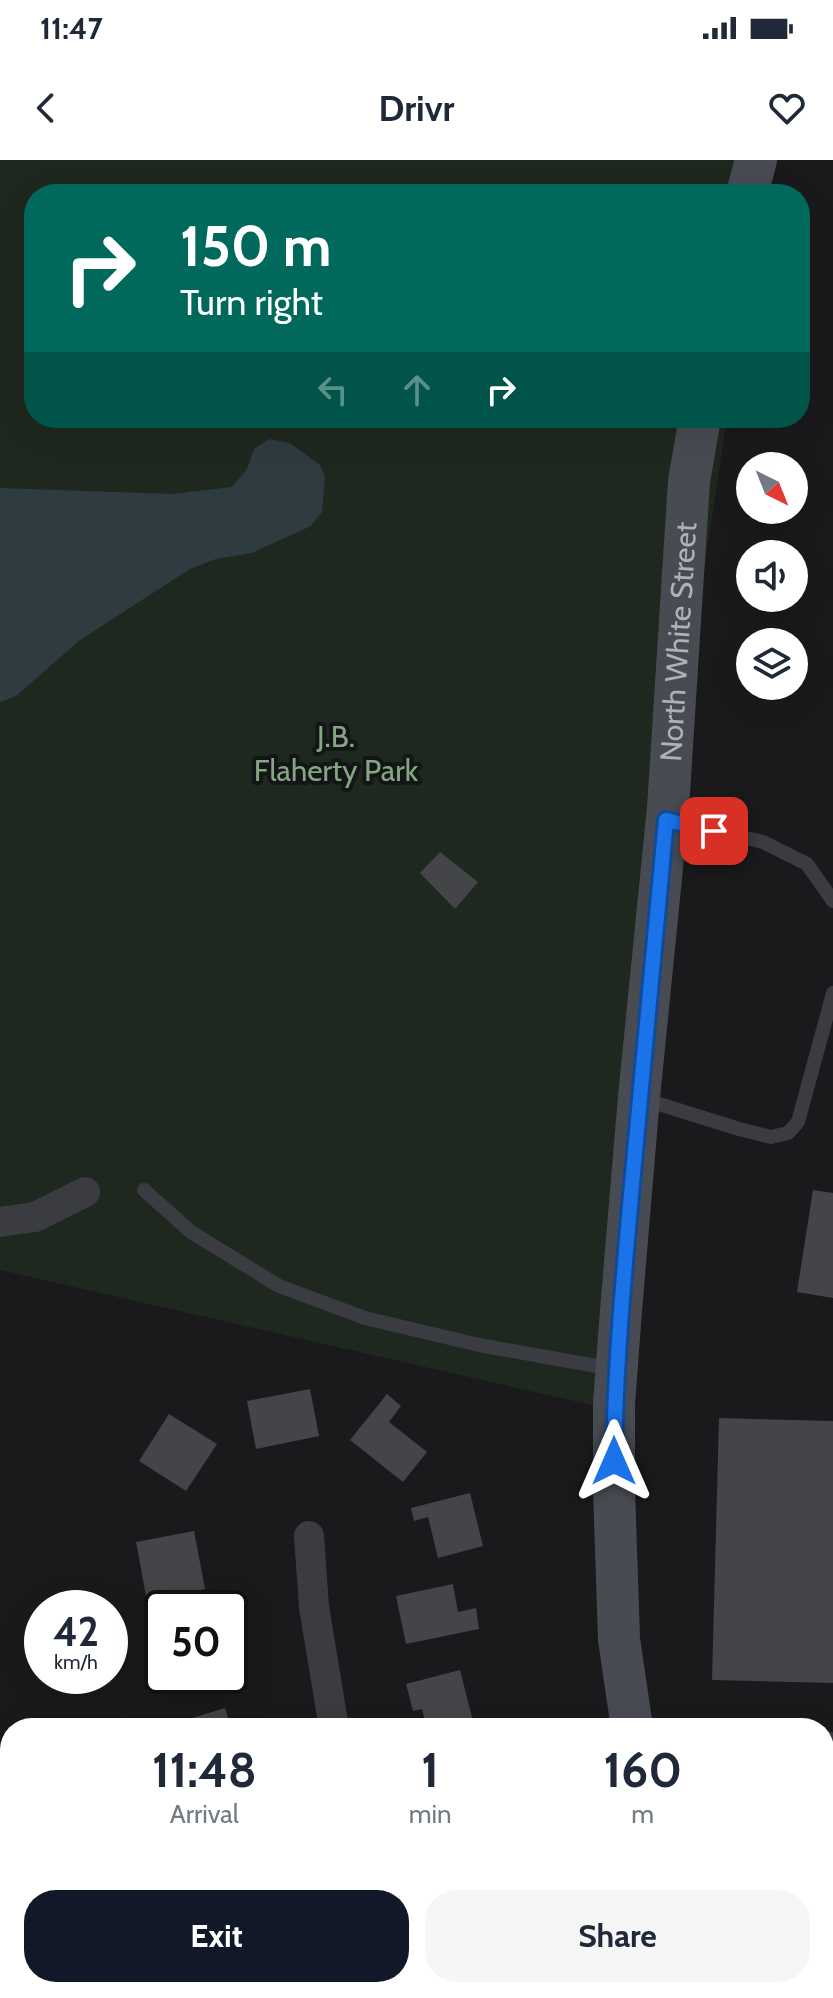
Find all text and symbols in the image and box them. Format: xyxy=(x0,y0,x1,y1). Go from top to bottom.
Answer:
text: 11:47 xyxy=(40,10,103,47)
icon: back xyxy=(24,86,68,130)
text: Drivr xyxy=(379,86,454,130)
icon: heart xyxy=(765,86,809,130)
text: 150 m xyxy=(180,212,332,280)
icon: right xyxy=(48,216,152,320)
text: Turn right xyxy=(180,280,323,324)
icon: left xyxy=(311,368,355,412)
icon: ahead xyxy=(395,368,439,412)
icon: right xyxy=(479,368,523,412)
north arrow xyxy=(736,452,808,524)
map controls xyxy=(736,452,808,700)
street label: North White Street xyxy=(652,521,704,763)
button: sound xyxy=(736,540,808,612)
button: layers xyxy=(736,628,808,700)
park label: J.B. Flaherty Park xyxy=(254,718,419,789)
pin xyxy=(680,797,748,865)
icon: arrive xyxy=(692,809,736,853)
position arrow xyxy=(572,1419,656,1503)
speed limit sign: 50 xyxy=(144,1590,248,1694)
text: 42 xyxy=(53,1607,99,1656)
text: km/h xyxy=(54,1650,98,1674)
text: 11:48 xyxy=(152,1741,257,1799)
text: 1 xyxy=(421,1741,439,1799)
text: 160 xyxy=(603,1741,682,1799)
text: Arrival xyxy=(170,1798,239,1830)
text: min xyxy=(409,1798,452,1830)
text: m xyxy=(631,1798,654,1830)
button: Exit xyxy=(24,1890,409,1982)
button: Share xyxy=(425,1890,810,1982)

